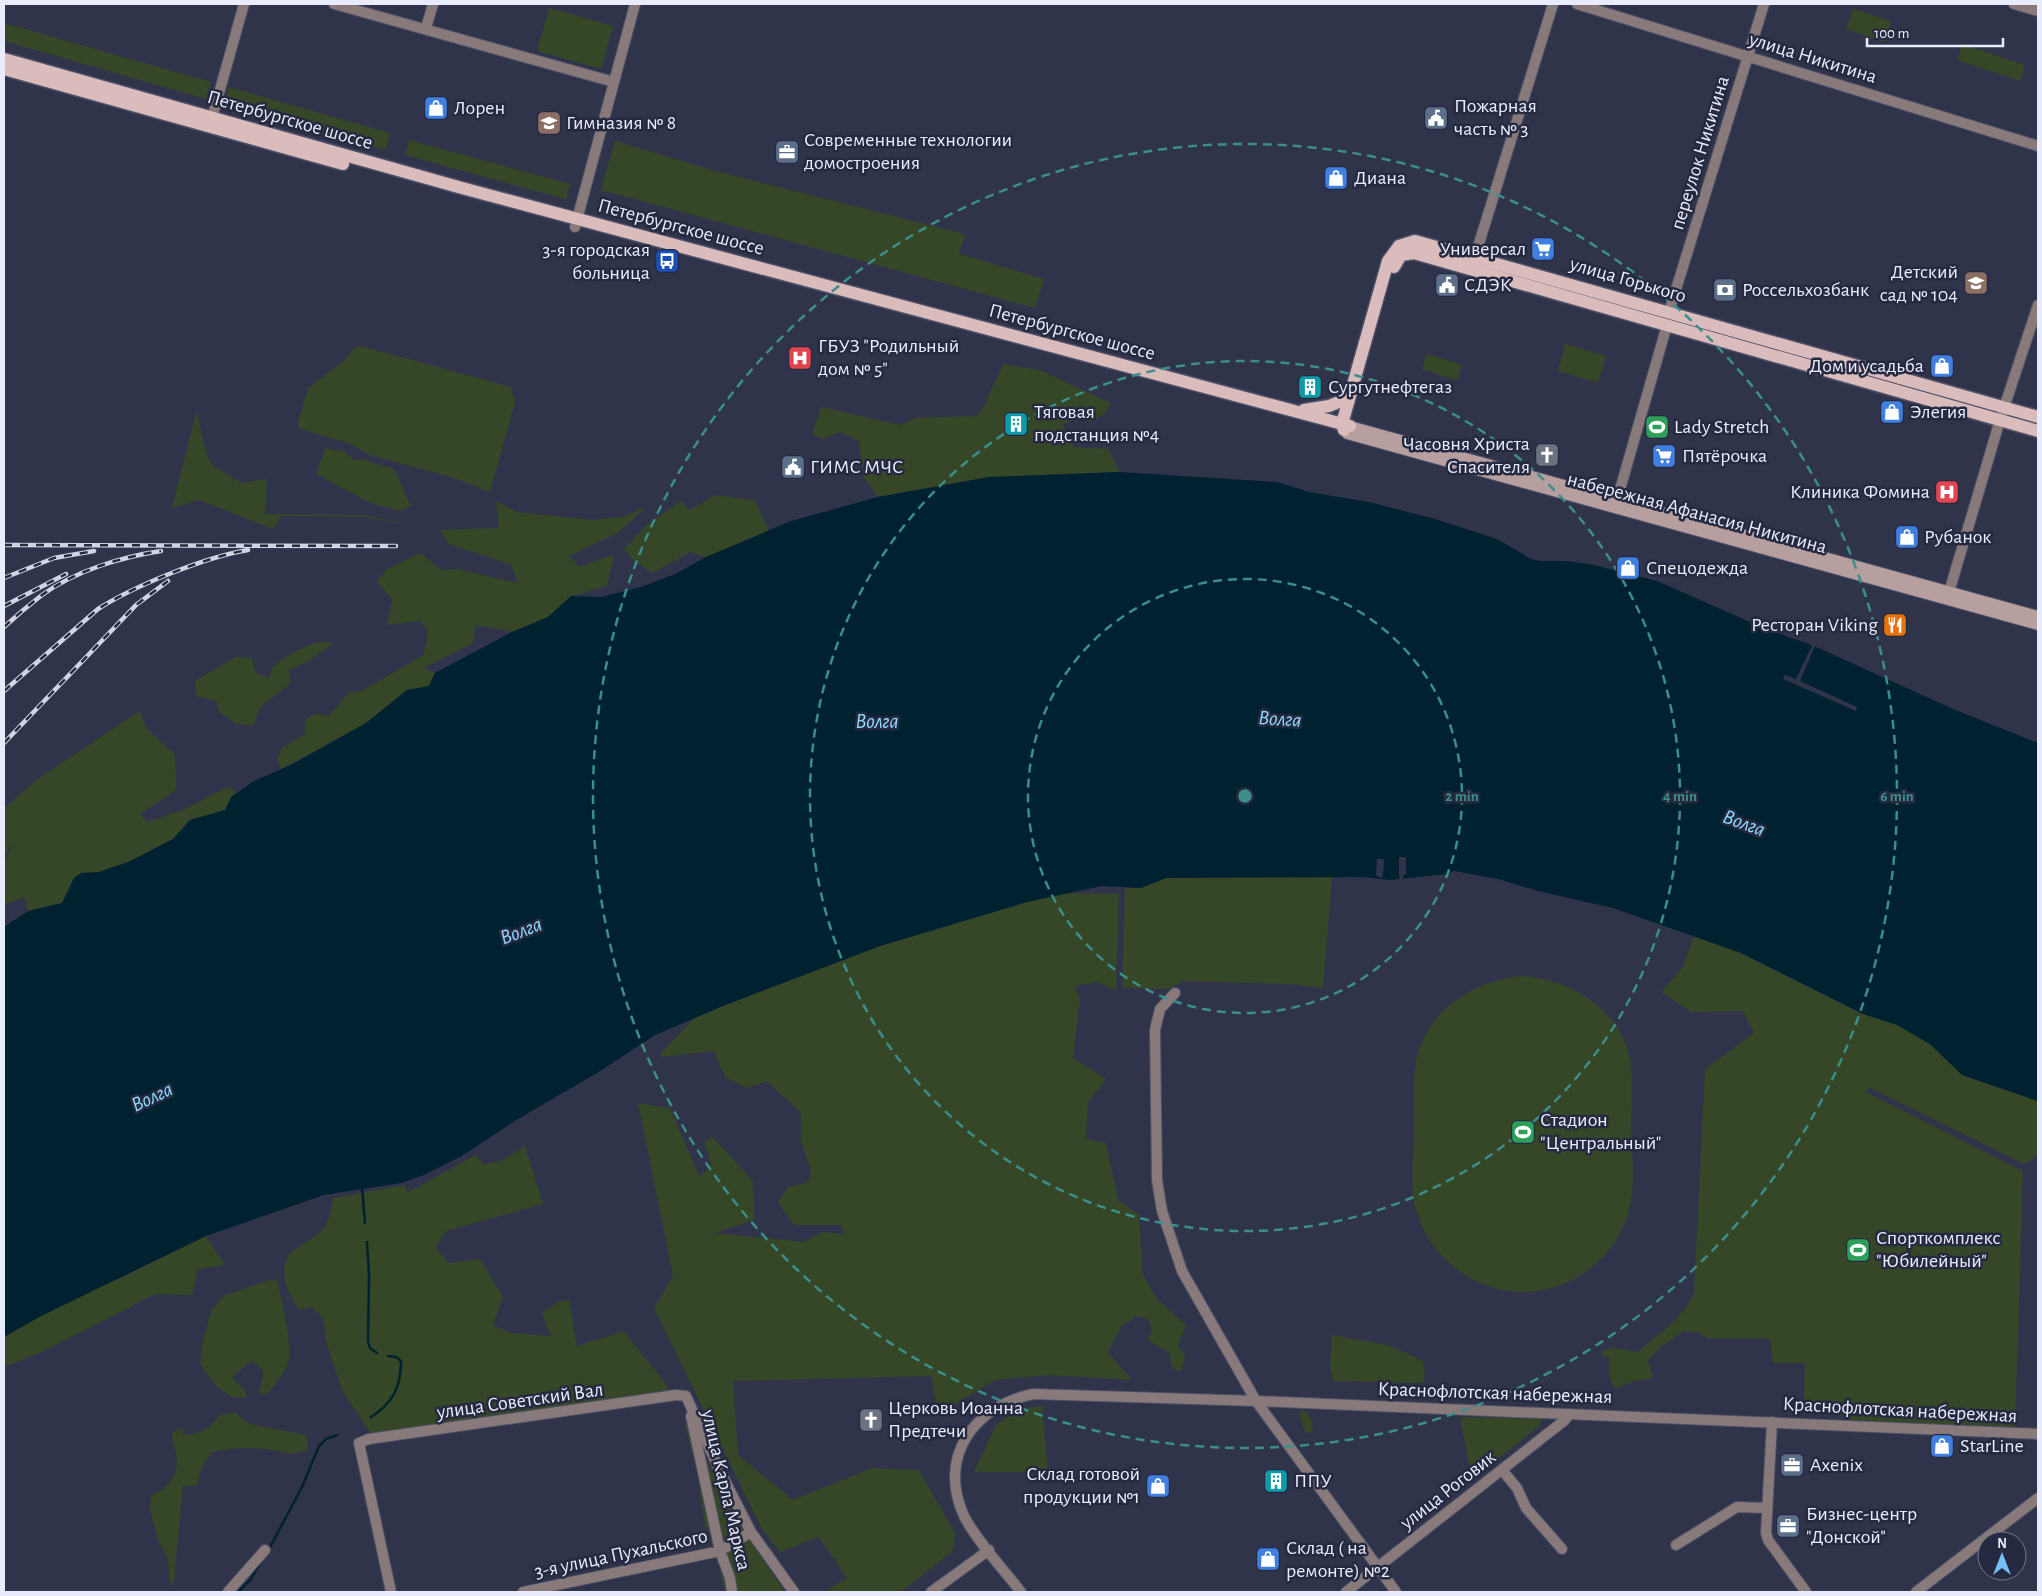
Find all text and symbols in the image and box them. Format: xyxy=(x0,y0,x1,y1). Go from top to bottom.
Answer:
scale bar xyxy=(1867,15,2003,47)
text: 100 m xyxy=(1874,26,1909,41)
street label: улица Никитина xyxy=(1746,29,1879,87)
street label: переулок Никитина xyxy=(1667,74,1733,232)
street label: Петербургское шоссе xyxy=(205,87,375,153)
shop icon: Лорен xyxy=(423,95,449,121)
place label: Пожарная часть № 3 xyxy=(1454,96,1537,139)
place label: Лорен xyxy=(454,98,505,118)
public building icon: Пожарная часть № 3 xyxy=(1423,105,1449,131)
school or university icon: Гимназия № 8 xyxy=(536,110,562,136)
place label: Гимназия № 8 xyxy=(566,113,676,133)
place label: Современные технологии домостроения xyxy=(804,130,1012,173)
office icon: Современные технологии домостроения xyxy=(774,139,800,165)
shop icon: Диана xyxy=(1323,165,1349,191)
place label: Диана xyxy=(1354,168,1406,188)
street label: Петербургское шоссе xyxy=(596,195,766,259)
supermarket icon: Универсал xyxy=(1530,236,1556,262)
place label: Универсал xyxy=(1440,239,1526,259)
place label: 3-я городская больница xyxy=(542,240,650,283)
bus stop icon: 3-я городская больница xyxy=(654,248,680,274)
street label: улица Горького xyxy=(1567,254,1688,306)
place label: Детский сад № 104 xyxy=(1880,262,1958,305)
school or university icon: Детский сад № 104 xyxy=(1963,270,1989,296)
public building icon: СДЭК xyxy=(1434,272,1460,298)
place label: СДЭК xyxy=(1464,275,1512,295)
bank icon: Россельхозбанк xyxy=(1712,277,1738,303)
place label: Россельхозбанк xyxy=(1742,280,1869,300)
street label: Петербургское шоссе xyxy=(987,300,1157,364)
place label: ГБУЗ "Родильный дом № 5" xyxy=(818,336,959,379)
hospital icon: ГБУЗ "Родильный дом № 5" xyxy=(787,345,813,371)
shop icon: Дом и усадьба xyxy=(1929,353,1955,379)
place label: Дом и усадьба xyxy=(1809,356,1924,376)
building icon: Сургутнефтегаз xyxy=(1297,374,1323,400)
place label: Сургутнефтегаз xyxy=(1328,377,1452,397)
shop icon: Элегия xyxy=(1879,399,1905,425)
place label: Тяговая подстанция №4 xyxy=(1034,402,1159,445)
place label: Элегия xyxy=(1910,402,1966,422)
building icon: Тяговая подстанция №4 xyxy=(1003,411,1029,437)
sports icon: Lady Stretch xyxy=(1644,414,1670,440)
place label: Lady Stretch xyxy=(1674,417,1769,437)
place label: Часовня Христа Спасителя xyxy=(1403,434,1530,477)
church icon: Часовня Христа Спасителя xyxy=(1534,442,1560,468)
supermarket icon: Пятёрочка xyxy=(1651,443,1677,469)
place label: Пятёрочка xyxy=(1682,446,1767,466)
public building icon: ГИМС МЧС xyxy=(780,454,806,480)
place label: ГИМС МЧС xyxy=(810,457,903,477)
street label: набережная Афанасия Никитина xyxy=(1565,469,1829,557)
hospital icon: Клиника Фомина xyxy=(1934,479,1960,505)
place label: Клиника Фомина xyxy=(1790,482,1930,502)
shop icon: Рубанок xyxy=(1894,524,1920,550)
place label: Рубанок xyxy=(1924,527,1992,547)
shop icon: Спецодежда xyxy=(1615,555,1641,581)
place label: Спецодежда xyxy=(1646,558,1748,578)
restaurant icon: Ресторан Viking xyxy=(1882,612,1908,638)
place label: Ресторан Viking xyxy=(1751,615,1878,635)
water label: Волга xyxy=(1258,707,1302,731)
water label: Волга xyxy=(855,711,899,732)
centre of rings xyxy=(1236,787,1254,805)
text: 2 min xyxy=(1445,789,1479,804)
text: 4 min xyxy=(1663,789,1697,804)
text: 6 min xyxy=(1880,789,1914,804)
water label: Волга xyxy=(1720,806,1768,840)
water label: Волга xyxy=(497,913,545,949)
water label: Волга xyxy=(128,1078,176,1116)
place label: Стадион "Центральный" xyxy=(1540,1110,1661,1153)
sports icon: Стадион "Центральный" xyxy=(1510,1119,1536,1145)
place label: Спорткомплекс "Юбилейный" xyxy=(1876,1228,2000,1271)
sports icon: Спорткомплекс "Юбилейный" xyxy=(1845,1237,1871,1263)
street label: улица Советский Вал xyxy=(434,1379,605,1423)
street label: Краснофлотская набережная xyxy=(1377,1379,1613,1407)
street label: Краснофлотская набережная xyxy=(1782,1394,2018,1426)
place label: Церковь Иоанна Предтечи xyxy=(888,1398,1023,1441)
street label: улица Карла Маркса xyxy=(698,1407,754,1572)
church icon: Церковь Иоанна Предтечи xyxy=(858,1407,884,1433)
shop icon: StarLine xyxy=(1929,1433,1955,1459)
place label: StarLine xyxy=(1960,1436,2024,1456)
street label: улица Роговик xyxy=(1396,1447,1499,1534)
office icon: Axenix xyxy=(1779,1452,1805,1478)
place label: Axenix xyxy=(1810,1455,1863,1475)
place label: Склад готовой продукции №1 xyxy=(1023,1464,1140,1507)
building icon: ППУ xyxy=(1263,1468,1289,1494)
place label: ППУ xyxy=(1294,1471,1332,1491)
shop icon: Склад готовой продукции №1 xyxy=(1145,1473,1171,1499)
place label: Бизнес-центр "Донской" xyxy=(1806,1504,1917,1547)
office icon: Бизнес-центр "Донской" xyxy=(1775,1513,1801,1539)
street label: 3-я улица Пухальского xyxy=(533,1526,709,1582)
north arrow xyxy=(1977,1531,2027,1581)
text: N xyxy=(1997,1537,2007,1551)
place label: Склад ( на ремонте) №2 xyxy=(1286,1538,1390,1581)
shop icon: Склад ( на ремонте) №2 xyxy=(1255,1546,1281,1572)

